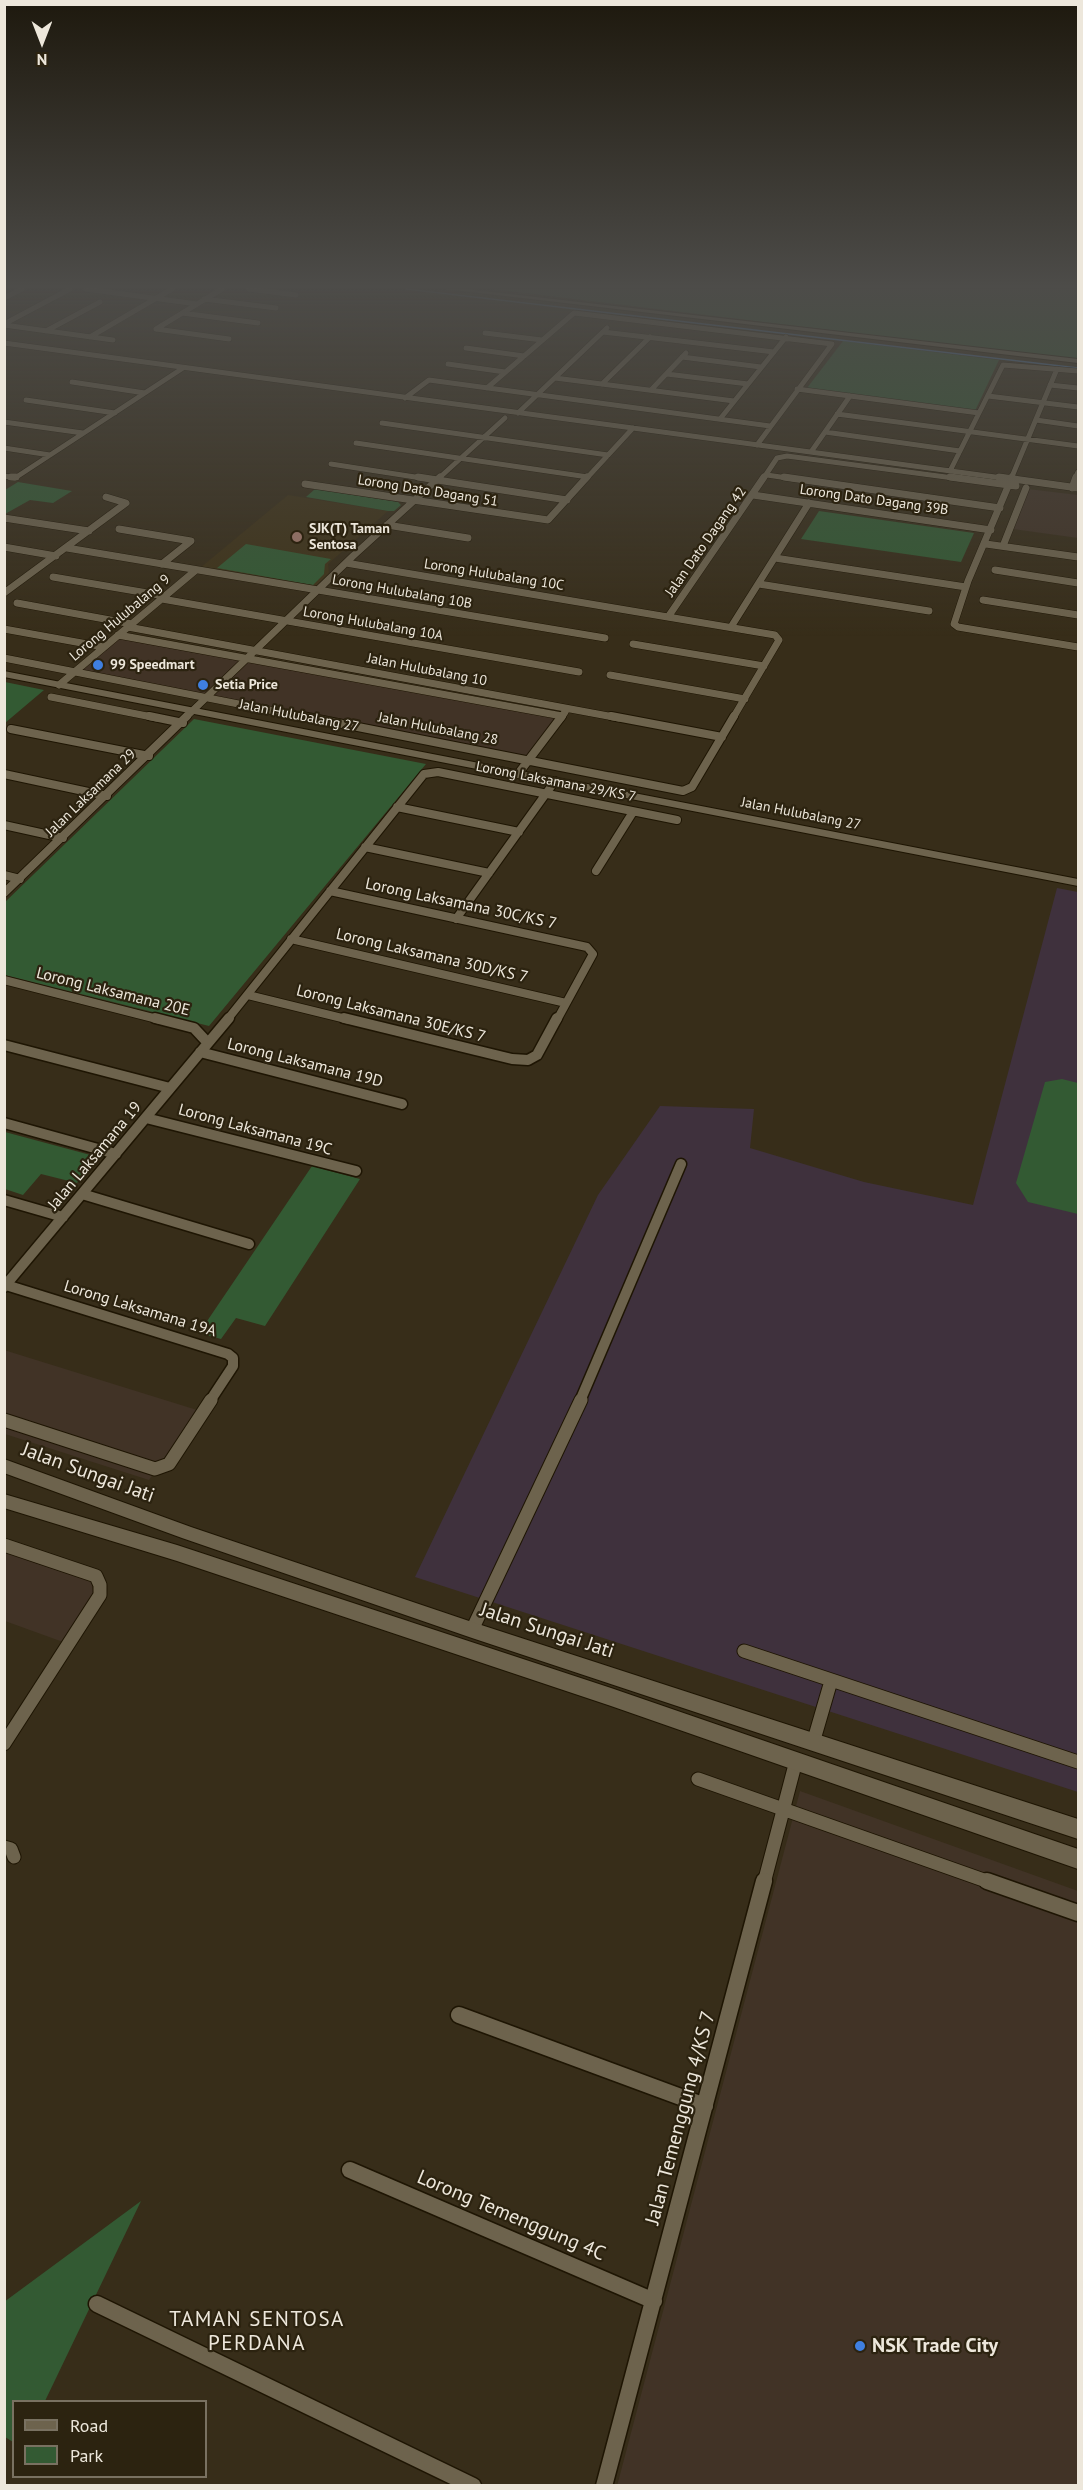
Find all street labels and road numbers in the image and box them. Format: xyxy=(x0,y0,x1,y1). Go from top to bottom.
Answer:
street label: Lorong Dato Dagang 51 xyxy=(357,472,499,510)
street label: Lorong Dato Dagang 39B xyxy=(799,481,949,519)
street label: Jalan Dato Dagang 42 xyxy=(662,484,750,600)
street label: Lorong Hulubalang 10C xyxy=(423,556,565,594)
street label: Lorong Hulubalang 9 xyxy=(66,571,174,665)
street label: Lorong Hulubalang 10B xyxy=(331,571,473,613)
street label: Lorong Hulubalang 10A xyxy=(302,603,444,645)
street label: Jalan Hulubalang 10 xyxy=(366,650,488,690)
street label: Jalan Hulubalang 27 xyxy=(238,696,360,736)
street label: Jalan Hulubalang 28 xyxy=(377,709,499,749)
street label: Jalan Laksamana 29 xyxy=(42,746,140,840)
street label: Lorong Laksamana 29/KS 7 xyxy=(475,758,637,806)
street label: Jalan Hulubalang 27 xyxy=(740,794,862,834)
street label: Lorong Laksamana 30C/KS 7 xyxy=(364,874,558,934)
street label: Lorong Laksamana 30D/KS 7 xyxy=(334,925,530,987)
street label: Lorong Laksamana 20E xyxy=(34,964,192,1020)
street label: Lorong Laksamana 30E/KS 7 xyxy=(294,981,488,1047)
street label: Lorong Laksamana 19D xyxy=(225,1034,385,1092)
street label: Jalan Laksamana 19 xyxy=(44,1098,146,1214)
street label: Lorong Laksamana 19C xyxy=(176,1100,334,1160)
street label: Lorong Laksamana 19A xyxy=(61,1277,219,1341)
street label: Jalan Sungai Jati xyxy=(18,1438,158,1508)
street label: Jalan Sungai Jati xyxy=(477,1598,617,1664)
street label: Jalan Temenggung 4/KS 7 xyxy=(641,2009,721,2227)
street label: Lorong Temenggung 4C xyxy=(413,2165,609,2267)

